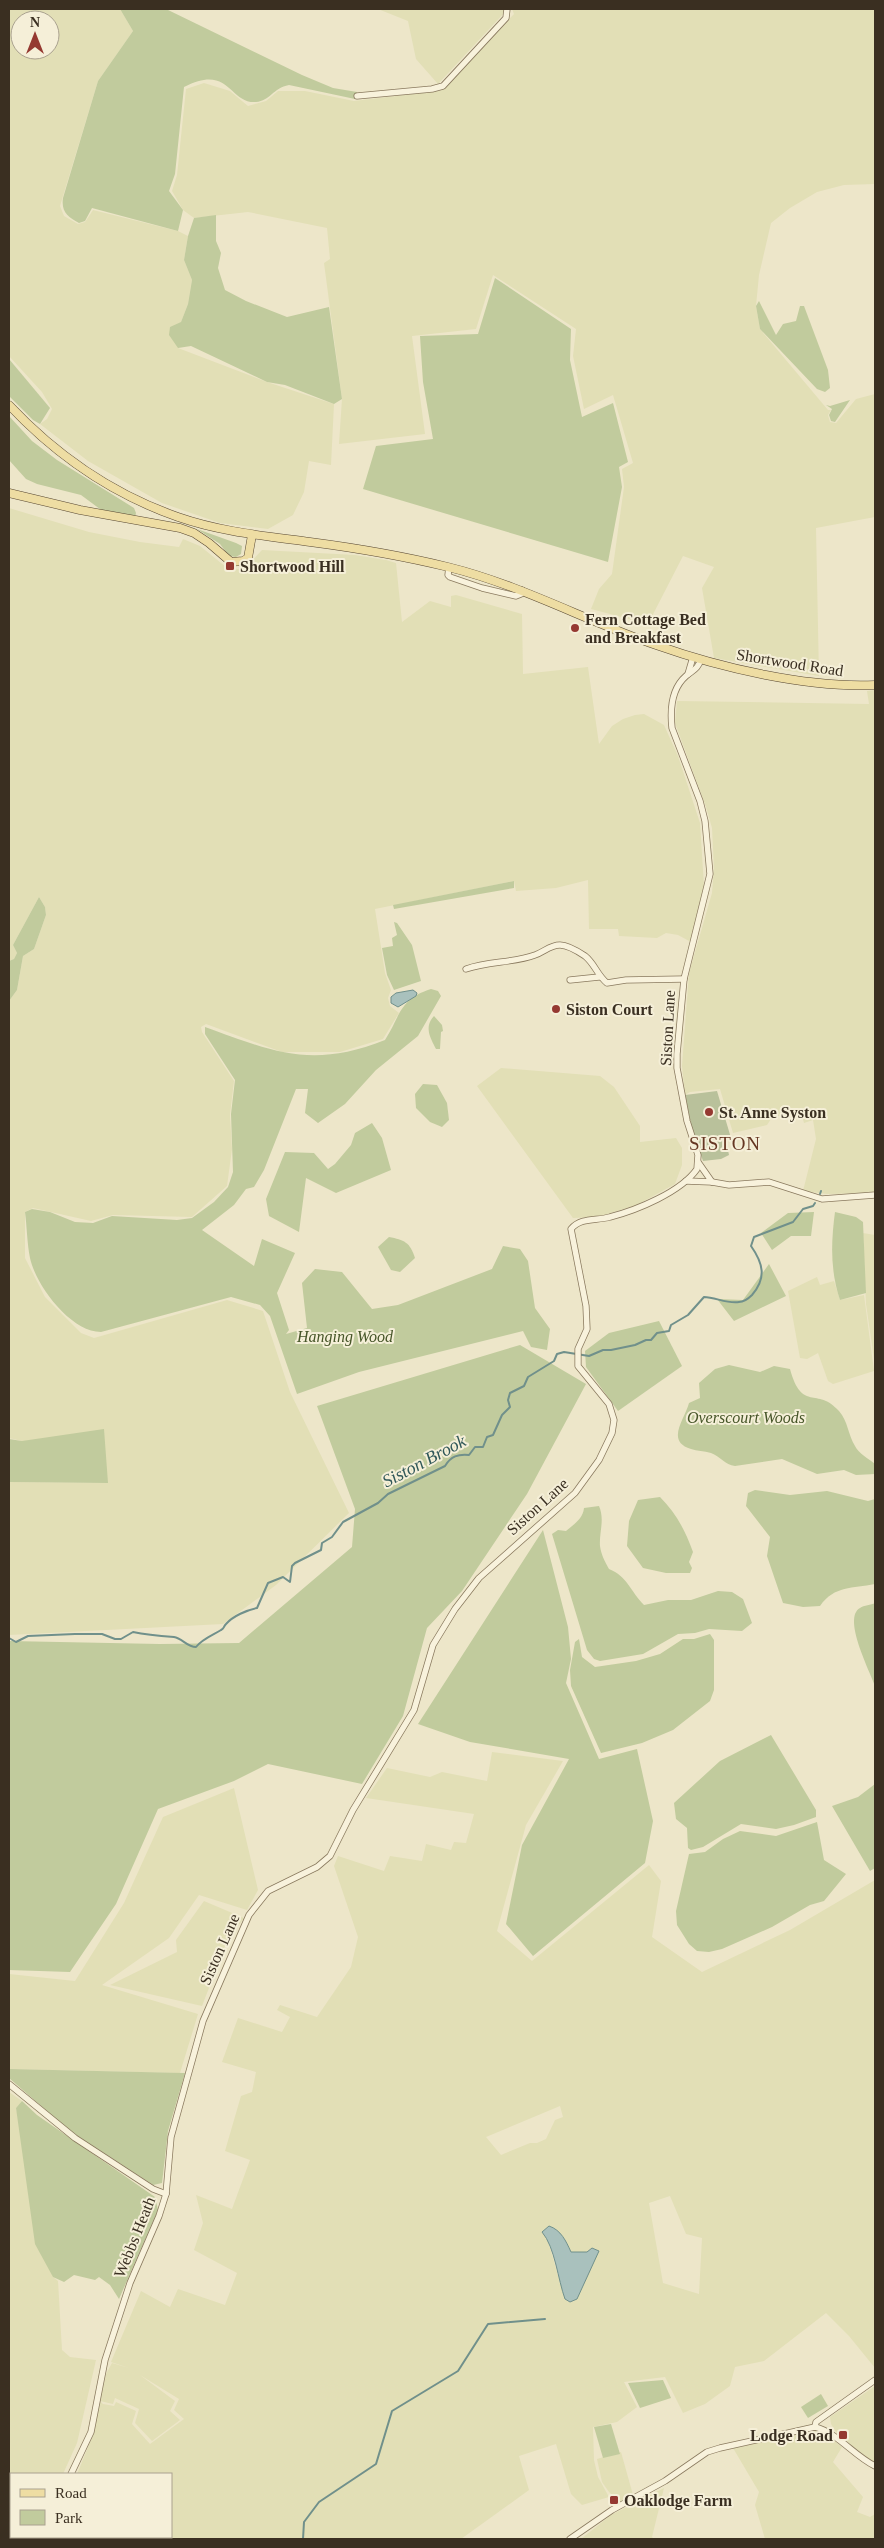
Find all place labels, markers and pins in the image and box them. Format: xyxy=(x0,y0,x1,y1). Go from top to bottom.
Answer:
place label: Shortwood Hill xyxy=(240,558,345,575)
marker: Shortwood Hill xyxy=(224,560,236,572)
place label: Fern Cottage Bed and Breakfast xyxy=(585,611,706,646)
marker: Fern Cottage Bed and Breakfast xyxy=(569,622,581,634)
place label: Siston Court xyxy=(566,1001,653,1018)
marker: Siston Court xyxy=(550,1003,562,1015)
place label: St. Anne Syston xyxy=(719,1104,826,1122)
marker: St. Anne Syston xyxy=(703,1106,715,1118)
place label: Lodge Road xyxy=(750,2427,833,2445)
marker: Lodge Road xyxy=(837,2429,849,2441)
place label: Oaklodge Farm xyxy=(624,2492,733,2510)
marker: Oaklodge Farm xyxy=(608,2494,620,2506)

